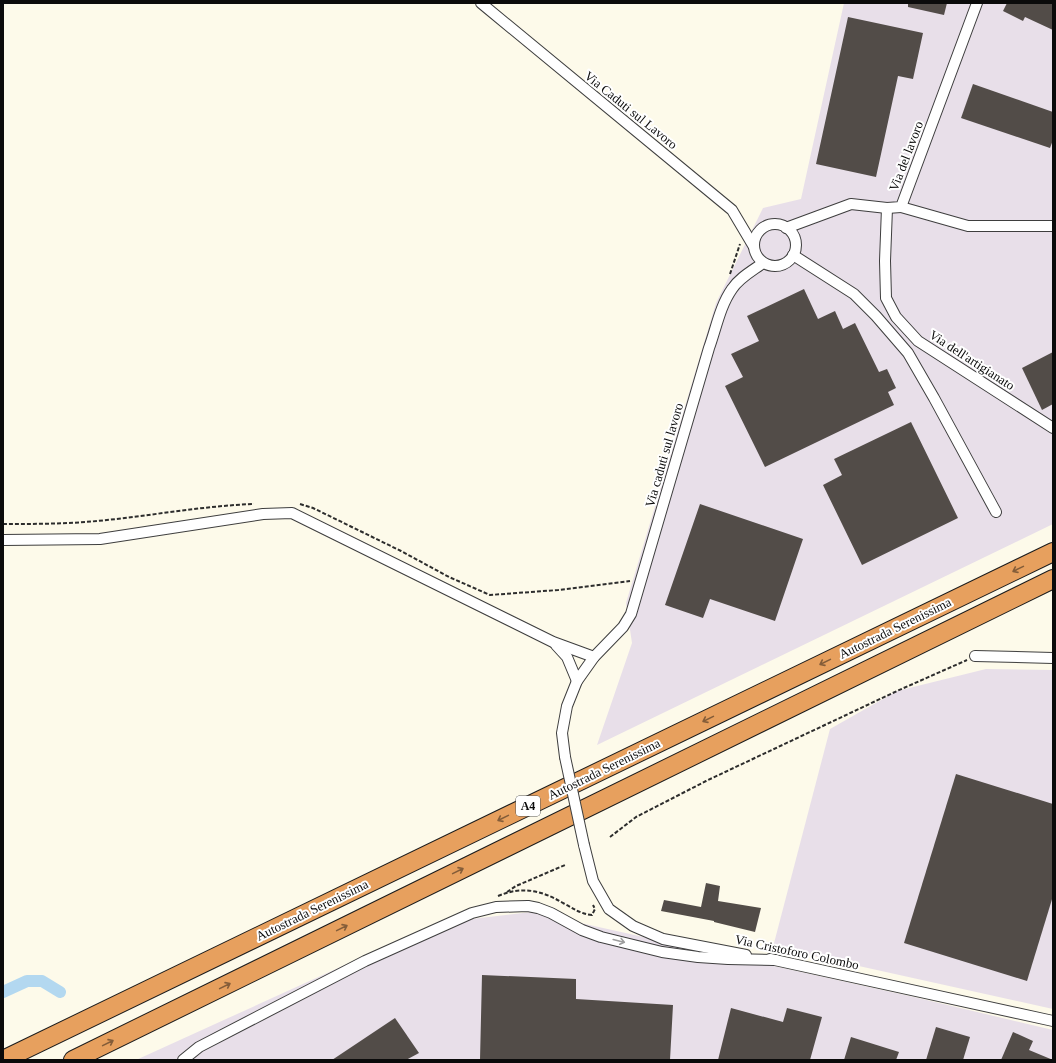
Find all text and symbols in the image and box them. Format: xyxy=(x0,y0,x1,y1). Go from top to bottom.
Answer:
street label: Via Caduti sul Lavoro xyxy=(582,68,680,152)
street label: Via del lavoro xyxy=(886,119,926,193)
street label: Via dell'artigianato xyxy=(927,327,1017,393)
street label: Via caduti sul lavoro xyxy=(642,401,686,509)
one-way arrow xyxy=(1012,566,1024,573)
street label: Autostrada Serenissima xyxy=(836,594,954,662)
one-way arrow xyxy=(820,659,832,666)
one-way arrow xyxy=(703,715,715,723)
street label: Autostrada Serenissima xyxy=(545,735,663,803)
road number: A4 xyxy=(516,796,540,816)
one-way arrow xyxy=(497,815,509,822)
one-way arrow xyxy=(452,867,464,874)
street label: Autostrada Serenissima xyxy=(253,876,371,944)
one-way arrow xyxy=(336,924,348,931)
street label: Via Cristoforo Colombo xyxy=(734,932,860,972)
one-way arrow xyxy=(612,938,625,946)
one-way arrow xyxy=(219,981,231,989)
one-way arrow xyxy=(102,1039,114,1046)

